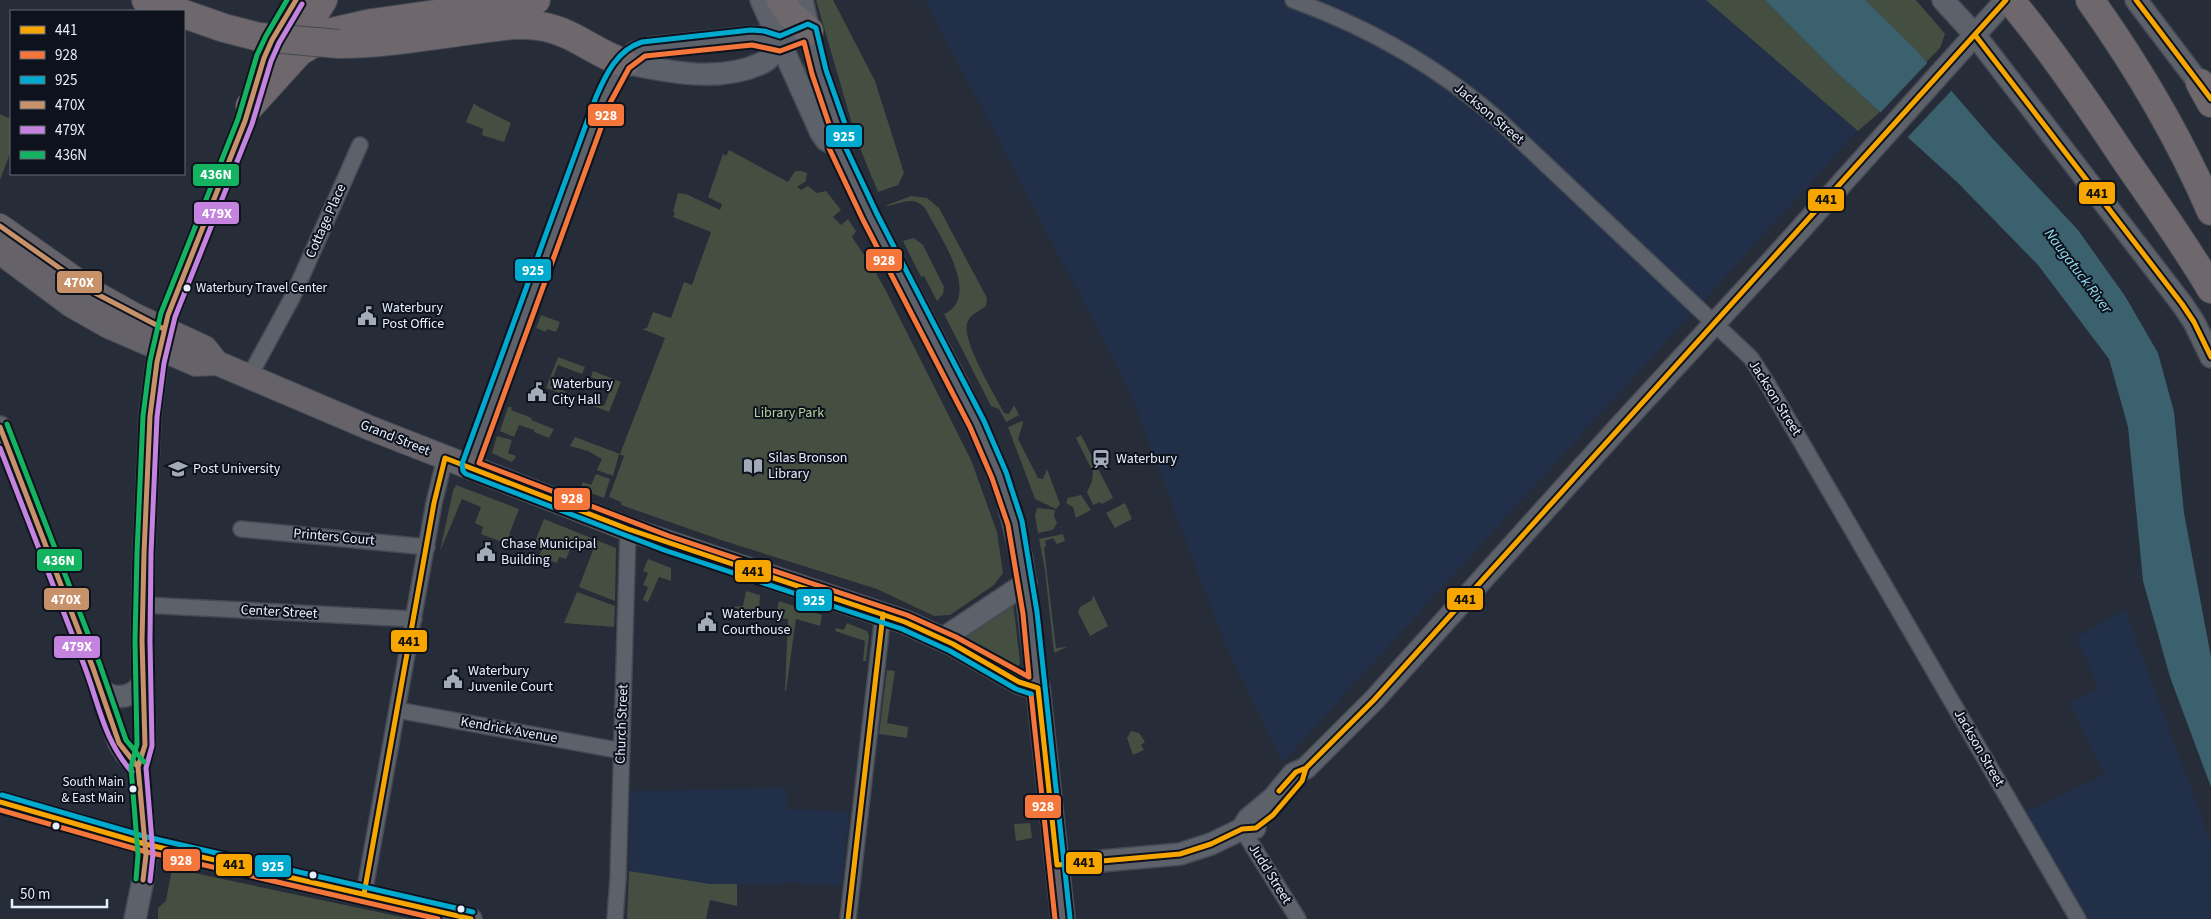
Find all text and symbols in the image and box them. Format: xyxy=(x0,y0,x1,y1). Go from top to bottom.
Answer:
legend xyxy=(10,10,185,175)
text: 441 xyxy=(55,20,77,41)
text: 928 xyxy=(55,45,77,66)
text: 925 xyxy=(55,70,77,91)
street label: Jackson Street xyxy=(1450,79,1529,149)
text: 470X xyxy=(55,95,85,116)
line badge: 928 xyxy=(587,103,625,127)
text: 928 xyxy=(595,106,617,126)
text: 479X xyxy=(55,120,85,141)
line badge: 925 xyxy=(825,124,863,148)
text: 925 xyxy=(833,127,855,147)
text: 436N xyxy=(55,145,87,166)
line badge: 436N xyxy=(192,163,240,187)
text: 436N xyxy=(200,165,232,185)
street label: Cottage Place xyxy=(301,181,351,261)
line badge: 441 xyxy=(2078,181,2116,205)
text: 441 xyxy=(2086,184,2108,204)
line badge: 441 xyxy=(1807,188,1845,212)
text: 441 xyxy=(1815,190,1837,210)
line badge: 479X xyxy=(193,201,240,225)
text: 479X xyxy=(202,204,232,224)
water label: Naugatuck River xyxy=(2039,224,2117,318)
line badge: 928 xyxy=(865,248,903,272)
text: 928 xyxy=(873,251,895,271)
line badge: 925 xyxy=(514,258,552,282)
text: 925 xyxy=(522,261,544,281)
line badge: 470X xyxy=(56,270,103,294)
text: 470X xyxy=(64,273,94,293)
place label: Waterbury Travel Center xyxy=(196,279,327,297)
marker: Waterbury Travel Center xyxy=(182,283,192,293)
place label: Waterbury Post Office xyxy=(382,298,444,334)
public building icon: Waterbury Post Office xyxy=(356,305,378,327)
street label: Jackson Street xyxy=(1744,356,1806,440)
place label: Waterbury City Hall xyxy=(552,374,614,410)
public building icon: Waterbury City Hall xyxy=(526,381,548,403)
park label: Library Park xyxy=(754,403,824,423)
street label: Grand Street xyxy=(357,415,433,461)
place label: Silas Bronson Library xyxy=(768,448,848,484)
station icon: Waterbury xyxy=(1090,448,1112,470)
place label: Waterbury xyxy=(1116,449,1178,469)
library icon: Silas Bronson Library xyxy=(742,455,764,477)
school or university icon: Post University xyxy=(167,458,189,480)
place label: Post University xyxy=(193,459,281,479)
line badge: 928 xyxy=(553,487,591,511)
text: 928 xyxy=(561,489,583,509)
street label: Printers Court xyxy=(292,523,376,551)
place label: Chase Municipal Building xyxy=(501,534,597,570)
public building icon: Chase Municipal Building xyxy=(475,541,497,563)
line badge: 436N xyxy=(36,548,83,572)
text: 436N xyxy=(43,551,75,571)
line badge: 441 xyxy=(734,559,772,583)
text: 441 xyxy=(742,562,764,582)
line badge: 470X xyxy=(43,587,90,611)
line badge: 441 xyxy=(1446,587,1484,611)
line badge: 925 xyxy=(795,588,833,612)
text: 470X xyxy=(51,590,81,610)
text: 441 xyxy=(1454,590,1476,610)
text: 925 xyxy=(803,591,825,611)
street label: Center Street xyxy=(240,600,318,624)
place label: Waterbury Courthouse xyxy=(722,604,790,640)
public building icon: Waterbury Courthouse xyxy=(696,611,718,633)
line badge: 441 xyxy=(390,629,428,653)
text: 441 xyxy=(398,632,420,652)
line badge: 479X xyxy=(53,635,101,659)
text: 479X xyxy=(62,637,92,657)
place label: Waterbury Juvenile Court xyxy=(468,661,553,697)
public building icon: Waterbury Juvenile Court xyxy=(442,668,464,690)
street label: Church Street xyxy=(611,684,633,764)
street label: Jackson Street xyxy=(1949,706,2009,790)
street label: Kendrick Avenue xyxy=(459,712,559,748)
place label: South Main & East Main xyxy=(62,773,124,807)
marker: South Main & East Main xyxy=(128,784,138,794)
line badge: 928 xyxy=(1024,794,1062,819)
text: 928 xyxy=(1032,797,1054,817)
unlabelled marker xyxy=(51,821,61,831)
street label: Judd Street xyxy=(1244,840,1297,908)
line badge: 928 xyxy=(162,848,201,872)
text: 928 xyxy=(170,851,192,871)
line badge: 441 xyxy=(1065,851,1103,875)
line badge: 441 xyxy=(215,853,253,877)
text: 441 xyxy=(1073,853,1095,873)
line badge: 925 xyxy=(254,854,292,878)
text: 441 xyxy=(223,855,245,875)
text: 925 xyxy=(262,857,284,877)
unlabelled marker xyxy=(308,870,318,880)
scale bar xyxy=(12,876,108,908)
text: 50 m xyxy=(20,884,50,905)
unlabelled marker xyxy=(456,904,466,914)

